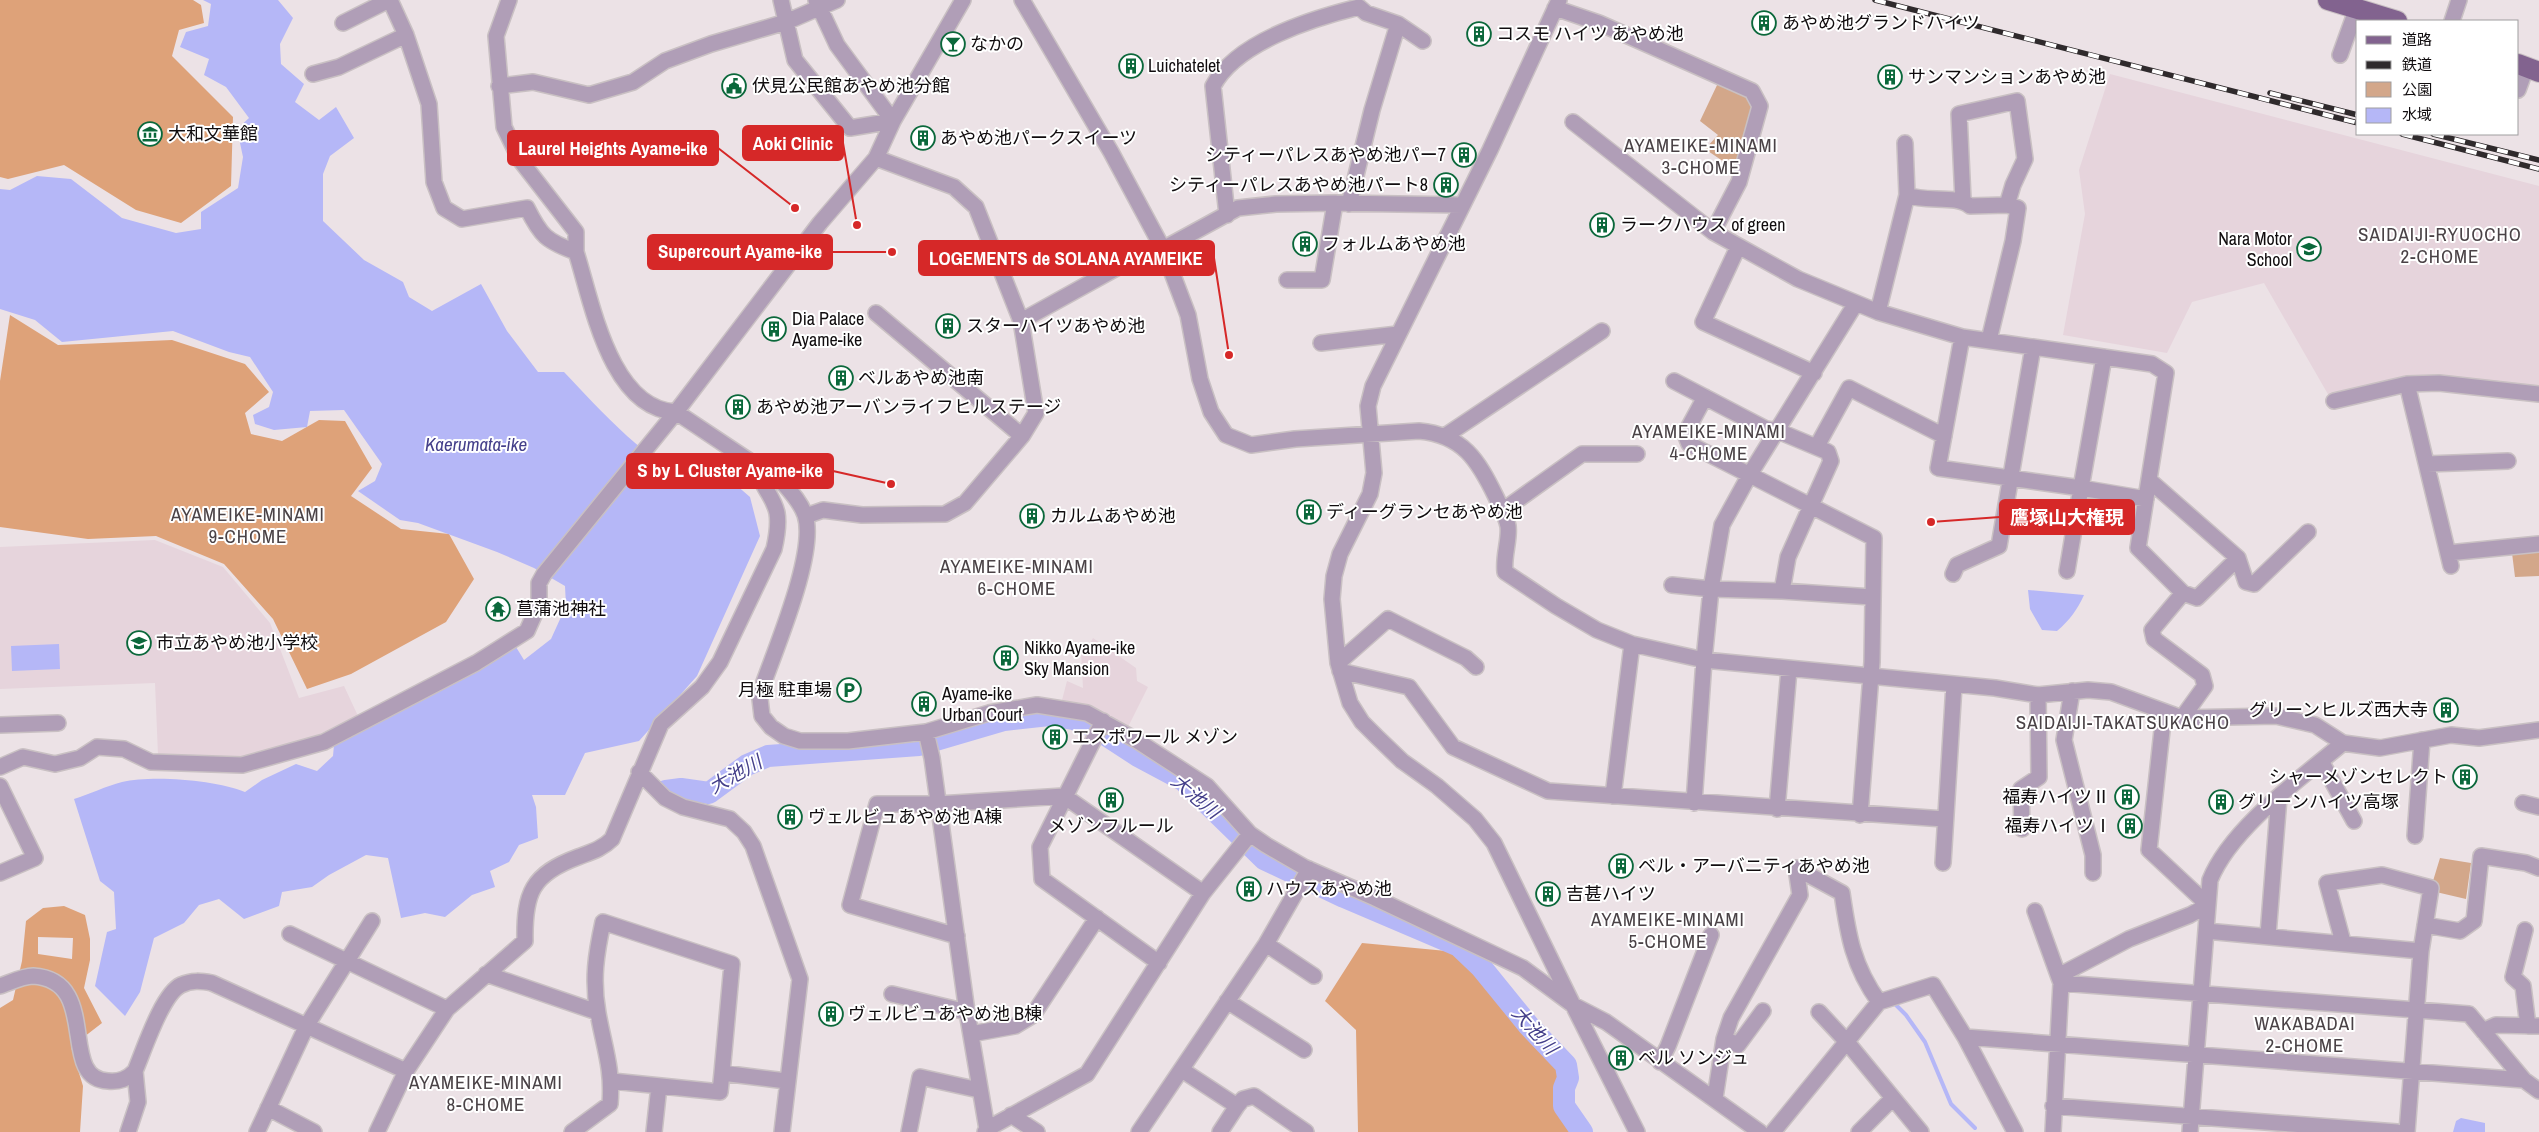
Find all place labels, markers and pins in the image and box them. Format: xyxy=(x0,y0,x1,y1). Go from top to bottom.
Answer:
building icon: あやめ池グランドハイツ xyxy=(1751,10,1777,36)
place label: あやめ池グランドハイツ xyxy=(1782,10,1980,35)
building icon: コスモ ハイツ あやめ池 xyxy=(1466,21,1492,47)
place label: コスモ ハイツ あやめ池 xyxy=(1496,21,1684,46)
bar icon: なかの xyxy=(940,31,966,57)
place label: なかの xyxy=(970,31,1024,56)
building icon: Luichatelet xyxy=(1118,53,1144,79)
place label: Luichatelet xyxy=(1148,53,1220,78)
building icon: サンマンションあやめ池 xyxy=(1877,64,1903,90)
place label: サンマンションあやめ池 xyxy=(1908,64,2106,89)
public building icon: 伏見公民館あやめ池分館 xyxy=(721,73,747,99)
place label: 伏見公民館あやめ池分館 xyxy=(752,73,950,98)
museum icon: 大和文華館 xyxy=(137,121,163,147)
place label: 大和文華館 xyxy=(168,121,258,146)
building icon: あやめ池パークスイーツ xyxy=(910,125,936,151)
place label: あやめ池パークスイーツ xyxy=(940,125,1137,150)
callout: Aoki Clinic xyxy=(743,126,843,160)
callout: Laurel Heights Ayame-ike xyxy=(508,131,718,165)
place label: シティーパレスあやめ池パー7 xyxy=(1205,142,1446,167)
building icon: シティーパレスあやめ池パー7 xyxy=(1451,142,1477,168)
place label: シティーパレスあやめ池パート8 xyxy=(1169,172,1428,197)
building icon: シティーパレスあやめ池パート8 xyxy=(1433,172,1459,198)
building icon: ラークハウス of green xyxy=(1589,212,1615,238)
place label: ラークハウス of green xyxy=(1620,212,1785,237)
place label: Nara Motor School xyxy=(2218,226,2292,272)
building icon: フォルムあやめ池 xyxy=(1292,231,1318,257)
place label: フォルムあやめ池 xyxy=(1322,231,1466,256)
callout: Supercourt Ayame-ike xyxy=(648,235,832,269)
school or university icon: Nara Motor School xyxy=(2296,236,2322,262)
callout: LOGEMENTS de SOLANA AYAMEIKE xyxy=(919,241,1214,275)
place label: Dia Palace Ayame-ike xyxy=(791,306,864,352)
building icon: スターハイツあやめ池 xyxy=(935,313,961,339)
place label: スターハイツあやめ池 xyxy=(966,313,1145,338)
building icon: Dia Palace Ayame-ike xyxy=(761,316,787,342)
building icon: ベルあやめ池南 xyxy=(828,365,854,391)
place label: ベルあやめ池南 xyxy=(858,365,984,390)
building icon: あやめ池アーバンライフヒルステージ xyxy=(725,394,751,420)
place label: あやめ池アーバンライフヒルステージ xyxy=(756,394,1061,419)
callout: S by L Cluster Ayame-ike xyxy=(627,454,833,488)
building icon: ディーグランセあやめ池 xyxy=(1296,499,1322,525)
place label: ディーグランセあやめ池 xyxy=(1326,499,1523,524)
callout: 鷹塚山大権現 xyxy=(2000,500,2134,534)
building icon: カルムあやめ池 xyxy=(1019,503,1045,529)
place label: カルムあやめ池 xyxy=(1050,503,1176,528)
temple icon: 菖蒲池神社 xyxy=(485,596,511,622)
place label: 菖蒲池神社 xyxy=(516,596,606,621)
school or university icon: 市立あやめ池小学校 xyxy=(126,630,152,656)
place label: 市立あやめ池小学校 xyxy=(156,630,318,655)
place label: Nikko Ayame-ike Sky Mansion xyxy=(1024,635,1135,681)
building icon: Nikko Ayame-ike Sky Mansion xyxy=(993,645,1019,671)
place label: 月極 駐車場 xyxy=(738,677,832,702)
parking icon: 月極 駐車場 xyxy=(836,677,862,703)
place label: Ayame-ike Urban Court xyxy=(941,681,1022,727)
building icon: Ayame-ike Urban Court xyxy=(911,691,937,717)
place label: グリーンヒルズ西大寺 xyxy=(2249,697,2428,722)
building icon: グリーンヒルズ西大寺 xyxy=(2433,697,2459,723)
building icon: エスポワール メゾン xyxy=(1042,724,1068,750)
place label: エスポワール メゾン xyxy=(1072,724,1238,749)
place label: シャーメゾンセレクト xyxy=(2269,764,2448,789)
building icon: シャーメゾンセレクト xyxy=(2452,764,2478,790)
place label: 福寿ハイツⅡ xyxy=(2002,784,2110,809)
building icon: 福寿ハイツⅡ xyxy=(2114,784,2140,810)
building icon: メゾンフルール xyxy=(1098,787,1124,813)
building icon: グリーンハイツ高塚 xyxy=(2208,789,2234,815)
place label: グリーンハイツ高塚 xyxy=(2238,789,2399,814)
building icon: ヴェルビュあやめ池 A棟 xyxy=(777,804,803,830)
place label: ヴェルビュあやめ池 A棟 xyxy=(808,804,1002,829)
place label: メゾンフルール xyxy=(1048,813,1174,838)
place label: 福寿ハイツⅠ xyxy=(2004,813,2112,838)
building icon: 福寿ハイツⅠ xyxy=(2117,813,2143,839)
building icon: ベル・アーバニティあやめ池 xyxy=(1608,853,1634,879)
place label: ベル・アーバニティあやめ池 xyxy=(1638,853,1870,878)
building icon: ハウスあやめ池 xyxy=(1236,876,1262,902)
place label: ハウスあやめ池 xyxy=(1266,876,1392,901)
building icon: 吉甚ハイツ xyxy=(1535,881,1561,907)
place label: 吉甚ハイツ xyxy=(1566,881,1656,906)
building icon: ヴェルビュあやめ池 B棟 xyxy=(818,1001,844,1027)
place label: ヴェルビュあやめ池 B棟 xyxy=(848,1001,1042,1026)
building icon: ベル ソンジュ xyxy=(1608,1045,1634,1071)
place label: ベル ソンジュ xyxy=(1638,1045,1749,1070)

